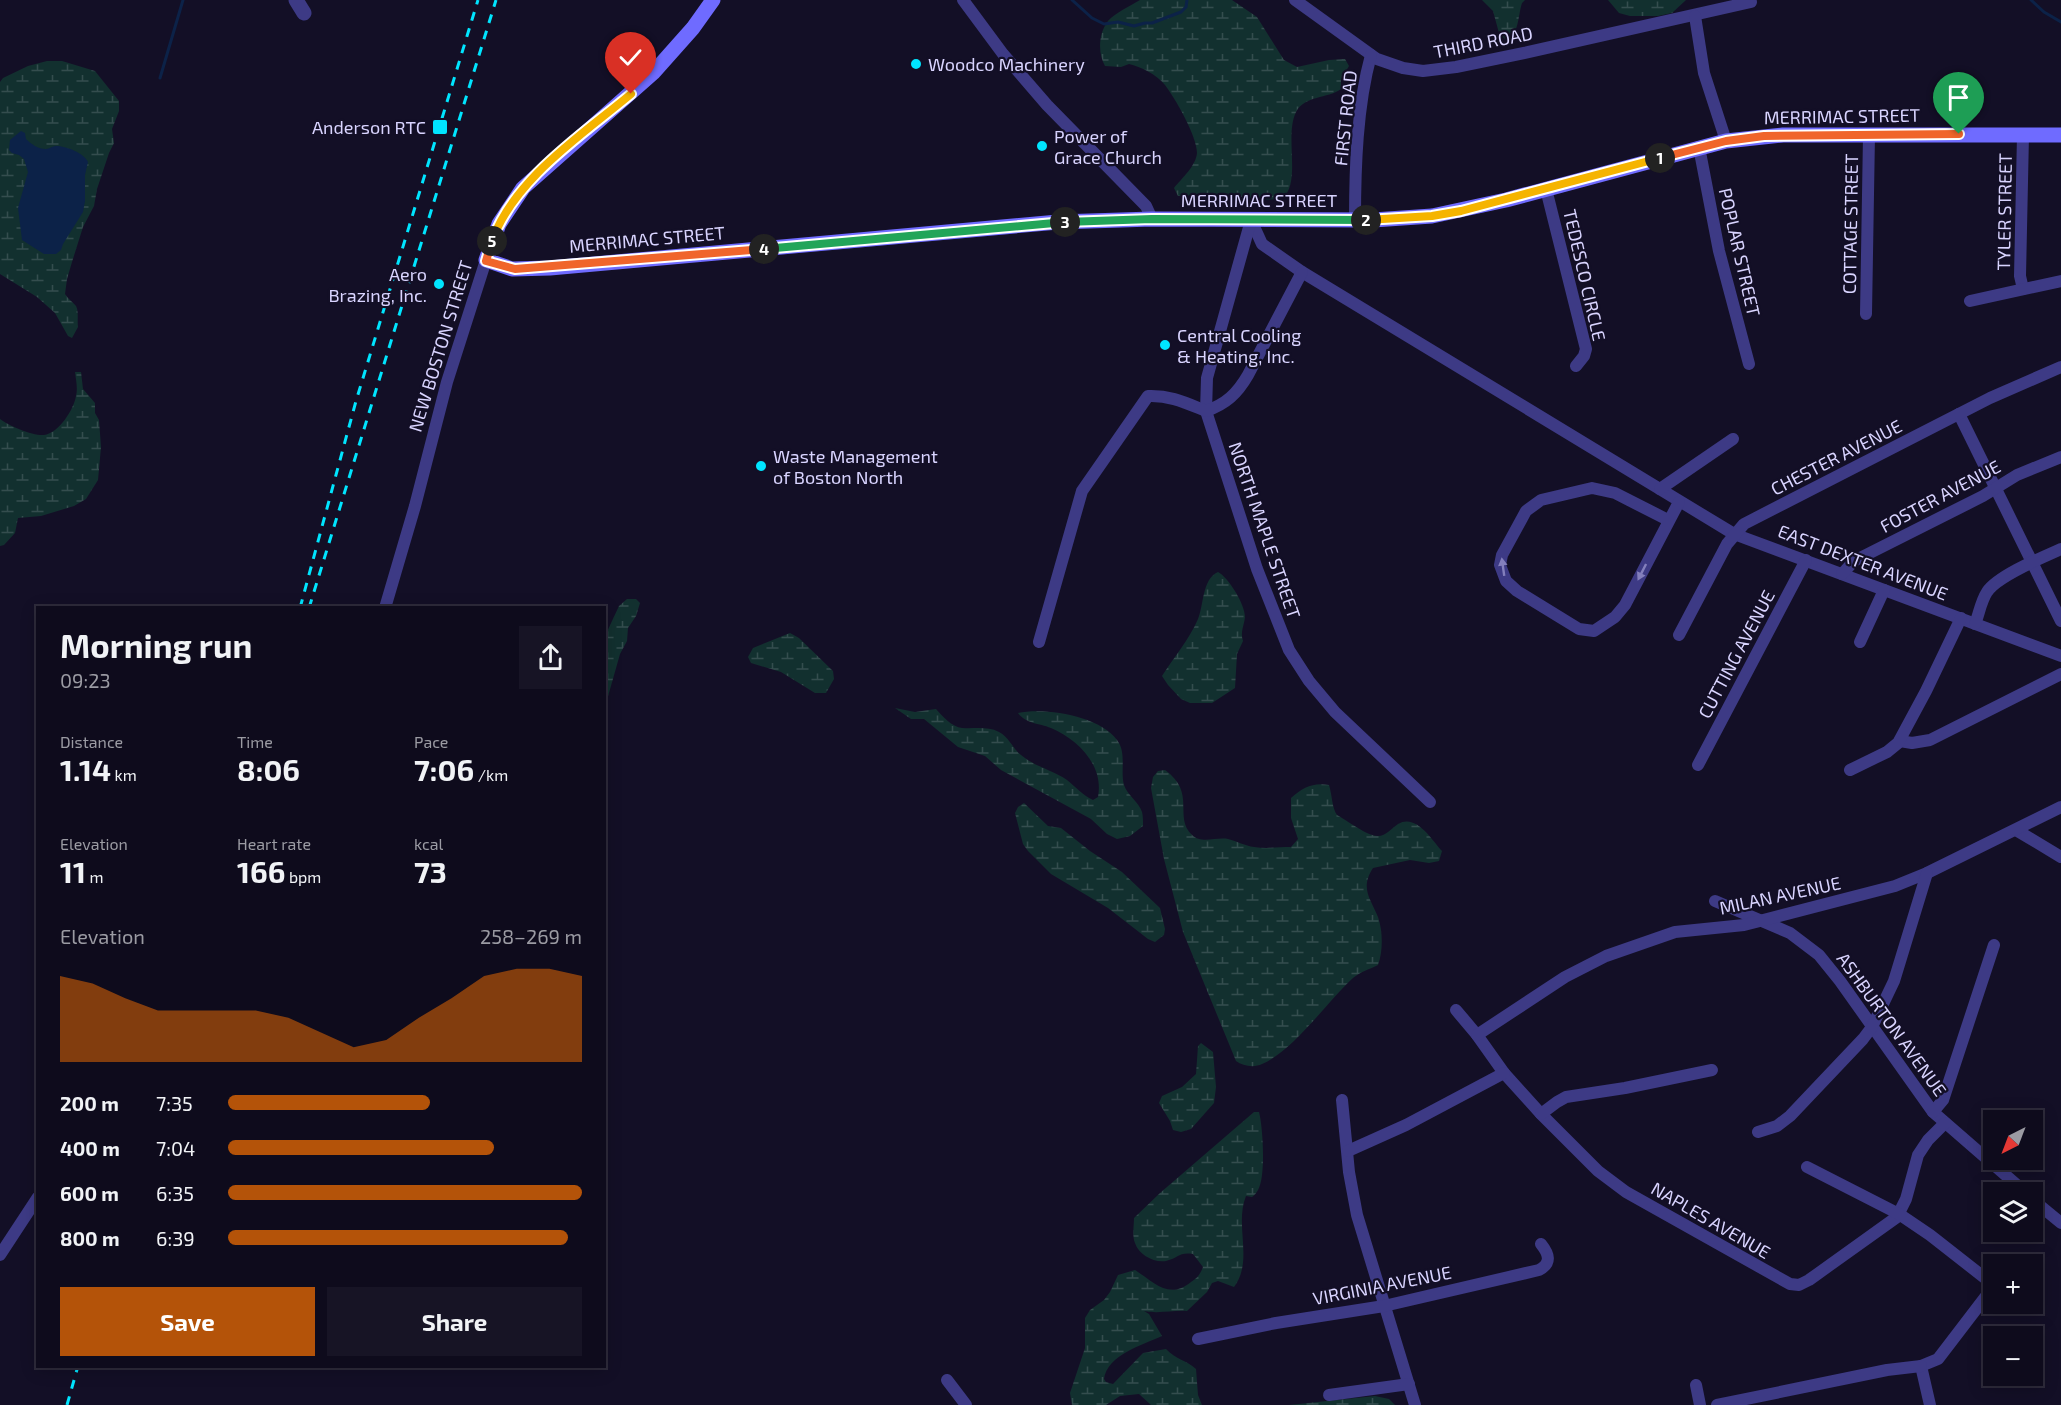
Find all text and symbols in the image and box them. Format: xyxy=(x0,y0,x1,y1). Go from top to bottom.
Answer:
street label: THIRD ROAD xyxy=(1432,22,1534,62)
pin xyxy=(605,32,656,94)
icon: check xyxy=(614,41,647,74)
place label: Woodco Machinery xyxy=(928,53,1085,75)
marker: Woodco Machinery xyxy=(909,57,923,71)
street label: FIRST ROAD xyxy=(1329,69,1361,167)
pin xyxy=(1933,72,1984,134)
icon: arrive xyxy=(1942,81,1975,114)
street label: MERRIMAC STREET xyxy=(1764,104,1921,128)
place label: Anderson RTC xyxy=(312,116,426,138)
marker: Anderson RTC xyxy=(431,118,449,136)
place label: Power of Grace Church xyxy=(1054,125,1162,168)
marker: Power of Grace Church xyxy=(1035,139,1049,153)
pin: 1 xyxy=(1645,143,1675,173)
text: 1 xyxy=(1657,148,1663,167)
street label: COTTAGE STREET xyxy=(1838,153,1862,294)
street label: TYLER STREET xyxy=(1992,153,2016,271)
street label: POPLAR STREET xyxy=(1715,186,1766,319)
street label: MERRIMAC STREET xyxy=(1181,189,1338,211)
pin: 2 xyxy=(1351,205,1381,235)
pin: 3 xyxy=(1050,207,1080,237)
street label: TEDESCO CIRCLE xyxy=(1559,207,1611,343)
text: 2 xyxy=(1361,210,1371,229)
text: 3 xyxy=(1060,212,1070,231)
street label: MERRIMAC STREET xyxy=(568,221,726,257)
pin: 5 xyxy=(477,226,507,256)
text: 5 xyxy=(488,231,496,250)
pin: 4 xyxy=(749,234,779,264)
text: 4 xyxy=(759,239,769,258)
street label: NEW BOSTON STREET xyxy=(403,257,477,434)
place label: Aero Brazing, Inc. xyxy=(328,263,427,306)
marker: Aero Brazing, Inc. xyxy=(432,277,446,291)
place label: Central Cooling & Heating, Inc. xyxy=(1177,324,1301,367)
marker: Central Cooling & Heating, Inc. xyxy=(1158,338,1172,352)
street label: CHESTER AVENUE xyxy=(1767,414,1905,500)
street label: NORTH MAPLE STREET xyxy=(1224,439,1306,622)
place label: Waste Management of Boston North xyxy=(773,445,938,488)
street label: FOSTER AVENUE xyxy=(1876,455,2004,537)
marker: Waste Management of Boston North xyxy=(754,459,768,473)
street label: EAST DEXTER AVENUE xyxy=(1775,519,1951,605)
one-way arrow xyxy=(1498,557,1507,576)
one-way arrow xyxy=(1637,564,1646,581)
street label: CUTTING AVENUE xyxy=(1693,586,1779,722)
text: Morning run xyxy=(60,625,252,665)
button: share xyxy=(519,626,582,689)
text: 09:23 xyxy=(60,668,111,692)
text: Distance xyxy=(60,732,123,751)
text: Time xyxy=(237,732,273,751)
text: Pace xyxy=(414,732,448,751)
text: 1.14 xyxy=(60,751,111,787)
text: 8:06 xyxy=(237,751,300,787)
text: 7:06 xyxy=(414,751,474,787)
text: km xyxy=(111,765,137,784)
text: /km xyxy=(474,765,508,784)
text: Elevation xyxy=(60,834,128,853)
text: Heart rate xyxy=(237,834,311,853)
text: kcal xyxy=(414,834,443,853)
text: 11 xyxy=(60,853,86,889)
text: 166 xyxy=(237,853,285,889)
text: 73 xyxy=(414,853,447,889)
text: m xyxy=(86,867,104,886)
text: bpm xyxy=(285,867,321,886)
street label: MILAN AVENUE xyxy=(1717,871,1843,919)
text: Elevation xyxy=(60,924,145,948)
text: 258–269 m xyxy=(480,924,582,948)
street label: ASHBURTON AVENUE xyxy=(1832,948,1952,1100)
text: 200 m xyxy=(60,1091,119,1115)
text: 7:35 xyxy=(156,1091,193,1115)
north arrow xyxy=(1983,1110,2043,1170)
map controls xyxy=(1983,1110,2043,1386)
text: 400 m xyxy=(60,1136,120,1160)
text: 7:04 xyxy=(156,1136,195,1160)
street label: NAPLES AVENUE xyxy=(1648,1177,1774,1263)
text: 600 m xyxy=(60,1181,119,1205)
text: 6:35 xyxy=(156,1181,194,1205)
button: layers xyxy=(1983,1182,2043,1242)
text: 800 m xyxy=(60,1226,120,1250)
text: 6:39 xyxy=(156,1226,195,1250)
button: + xyxy=(1983,1254,2043,1314)
street label: VIRGINIA AVENUE xyxy=(1311,1261,1453,1309)
button: Save xyxy=(60,1287,315,1356)
button: Share xyxy=(327,1287,582,1356)
button: − xyxy=(1983,1326,2043,1386)

